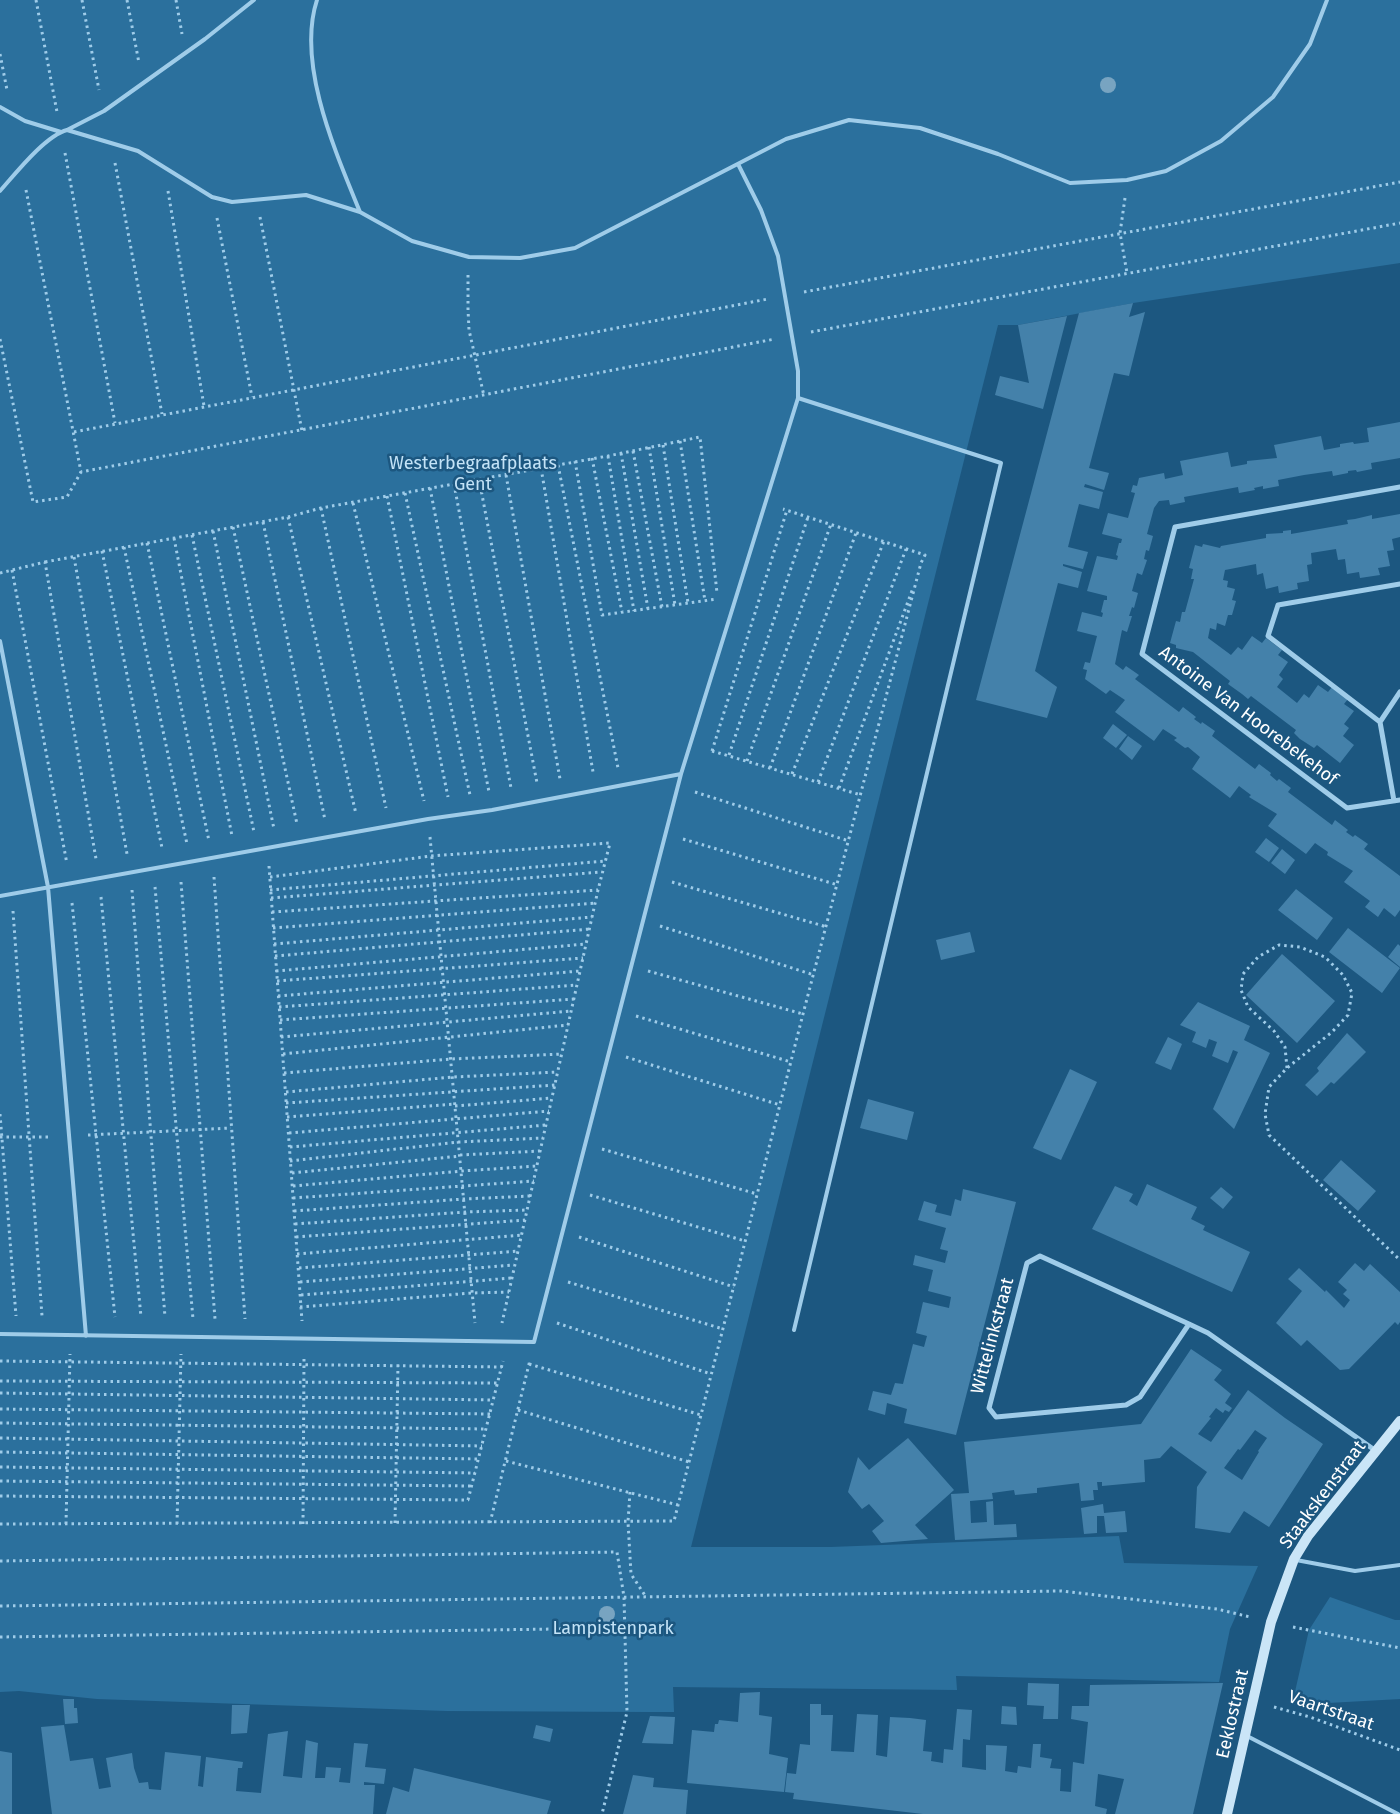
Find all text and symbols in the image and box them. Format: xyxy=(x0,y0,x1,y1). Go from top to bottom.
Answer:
park label: Westerbegraafplaats Gent xyxy=(389,453,557,496)
street label: Antoine Van Hoorebekehof xyxy=(1154,642,1342,790)
street label: Wittelinkstraat xyxy=(967,1275,1019,1397)
street label: Staakskenstraat xyxy=(1275,1437,1371,1553)
park label: Lampistenpark xyxy=(552,1618,674,1640)
street label: Eeklostraat xyxy=(1212,1667,1254,1761)
street label: Vaartstraat xyxy=(1285,1686,1377,1736)

